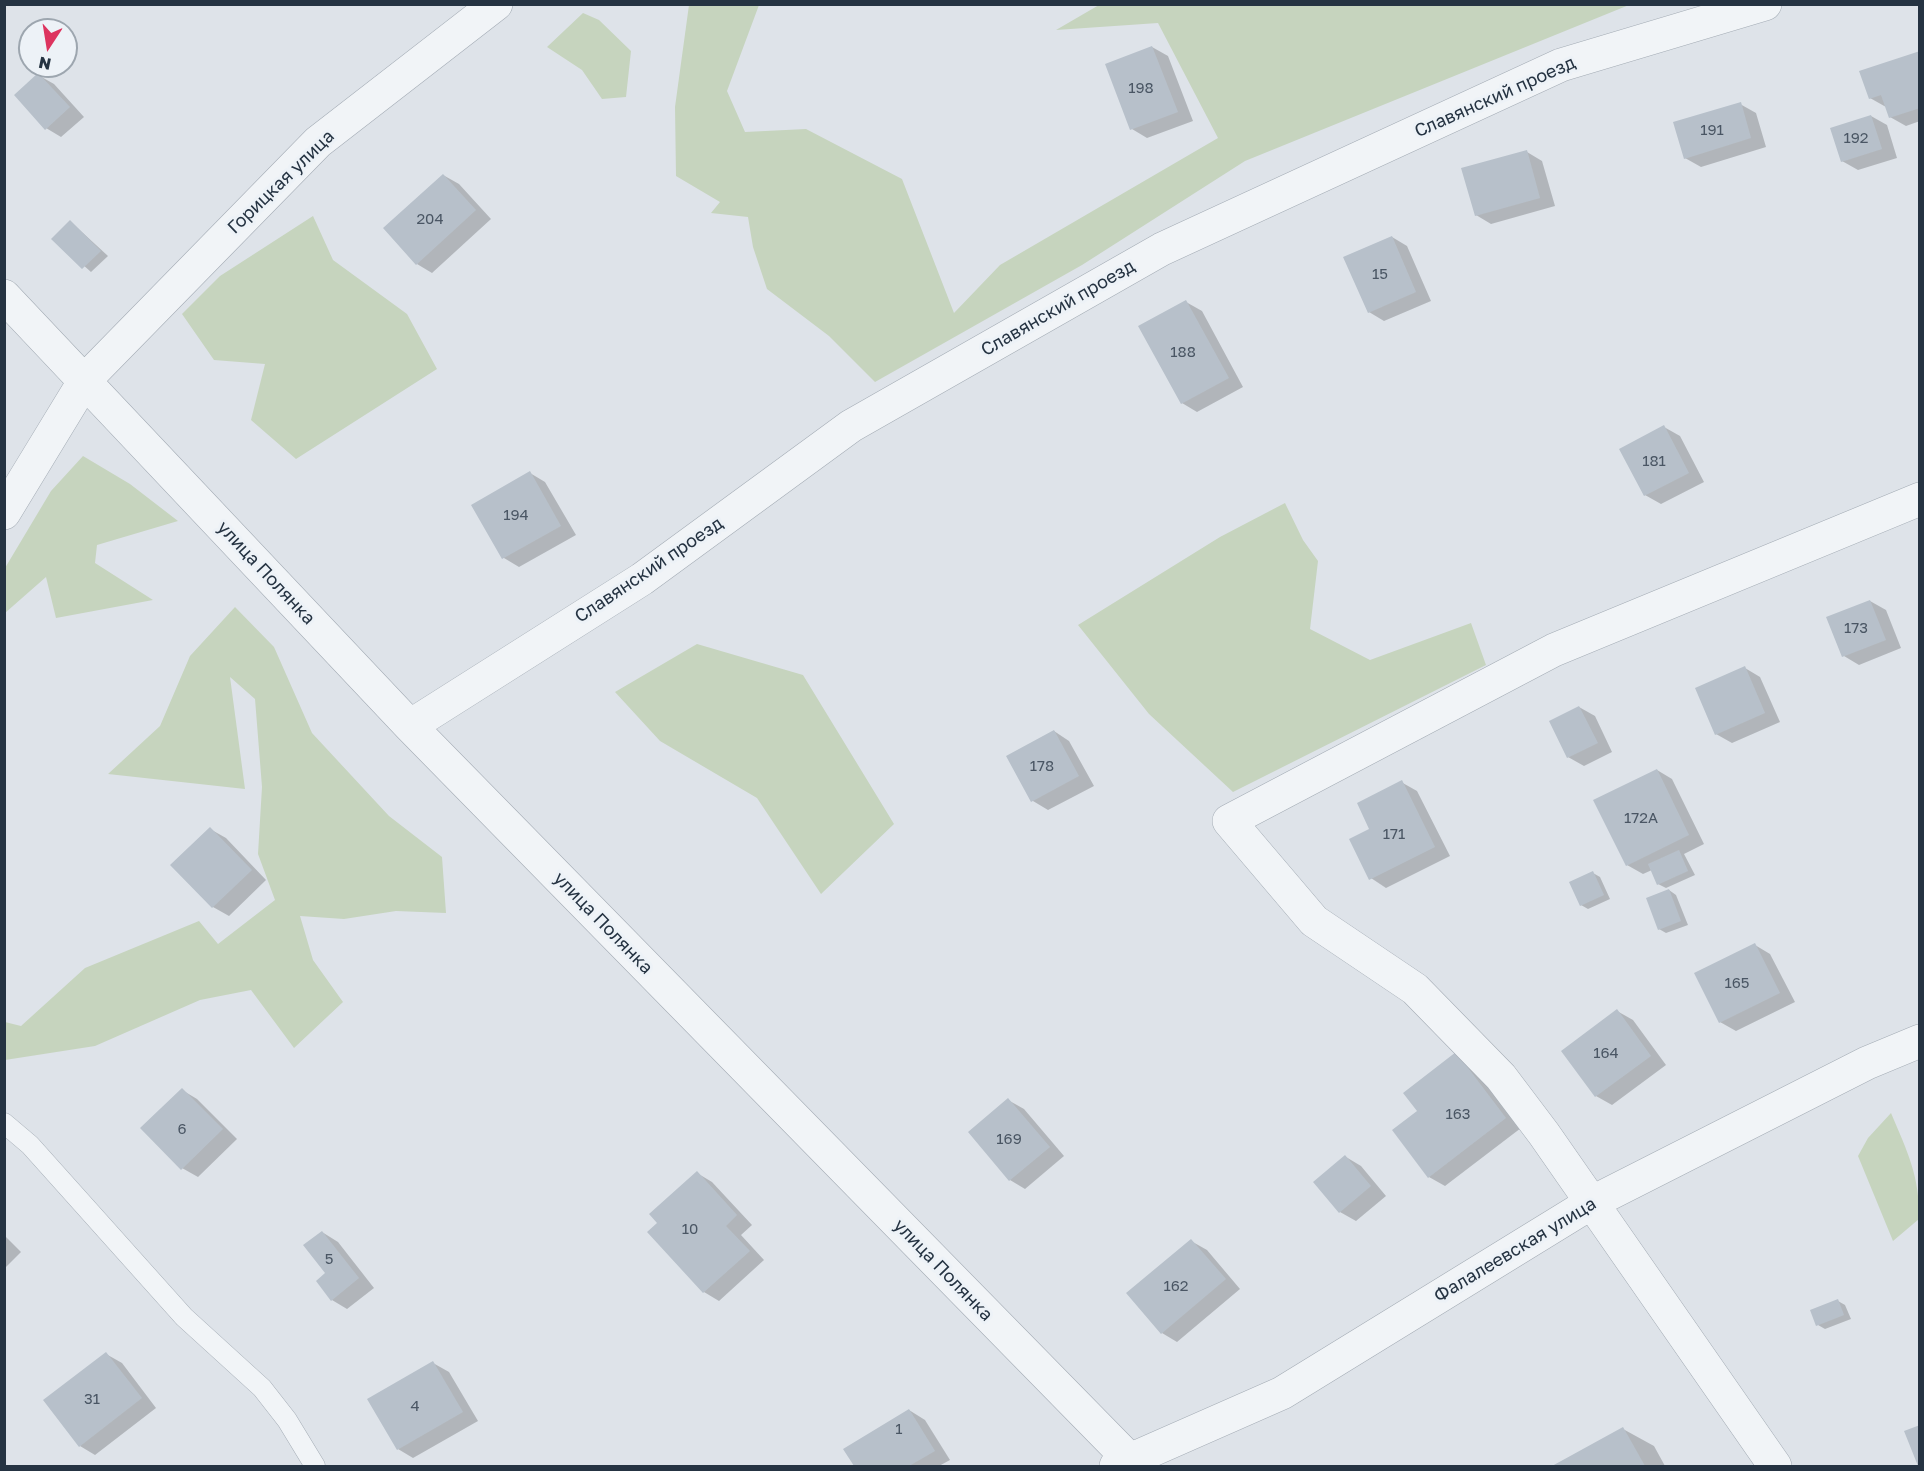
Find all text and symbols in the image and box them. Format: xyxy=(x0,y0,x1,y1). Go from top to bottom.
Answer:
north arrow xyxy=(18,18,78,78)
street label: Славянский проезд xyxy=(1411,52,1579,142)
text: N xyxy=(37,53,53,75)
house number: 198 xyxy=(1128,79,1154,97)
house number: 191 xyxy=(1700,121,1724,139)
street label: Горицкая улица xyxy=(223,126,339,238)
house number: 192 xyxy=(1843,129,1869,147)
house number: 204 xyxy=(416,210,444,228)
street label: Славянский проезд xyxy=(977,255,1139,361)
house number: 15 xyxy=(1372,265,1388,283)
house number: 188 xyxy=(1170,343,1196,361)
house number: 181 xyxy=(1642,452,1666,470)
house number: 194 xyxy=(503,506,529,524)
street label: Славянский проезд xyxy=(571,512,727,628)
street label: улица Полянка xyxy=(213,517,319,629)
house number: 173 xyxy=(1844,619,1868,637)
house number: 178 xyxy=(1030,757,1054,775)
house number: 172А xyxy=(1624,809,1658,827)
house number: 171 xyxy=(1383,825,1405,843)
street label: улица Полянка xyxy=(549,867,657,979)
house number: 165 xyxy=(1724,974,1750,992)
house number: 164 xyxy=(1593,1044,1619,1062)
house number: 163 xyxy=(1445,1105,1471,1123)
house number: 6 xyxy=(177,1120,187,1138)
house number: 169 xyxy=(996,1130,1022,1148)
street label: Фалалеевская улица xyxy=(1430,1193,1600,1307)
street label: улица Полянка xyxy=(889,1214,997,1326)
house number: 10 xyxy=(682,1220,698,1238)
house number: 5 xyxy=(325,1250,333,1268)
house number: 162 xyxy=(1163,1277,1189,1295)
house number: 31 xyxy=(84,1390,100,1408)
house number: 4 xyxy=(410,1397,420,1415)
house number: 1 xyxy=(895,1420,903,1438)

